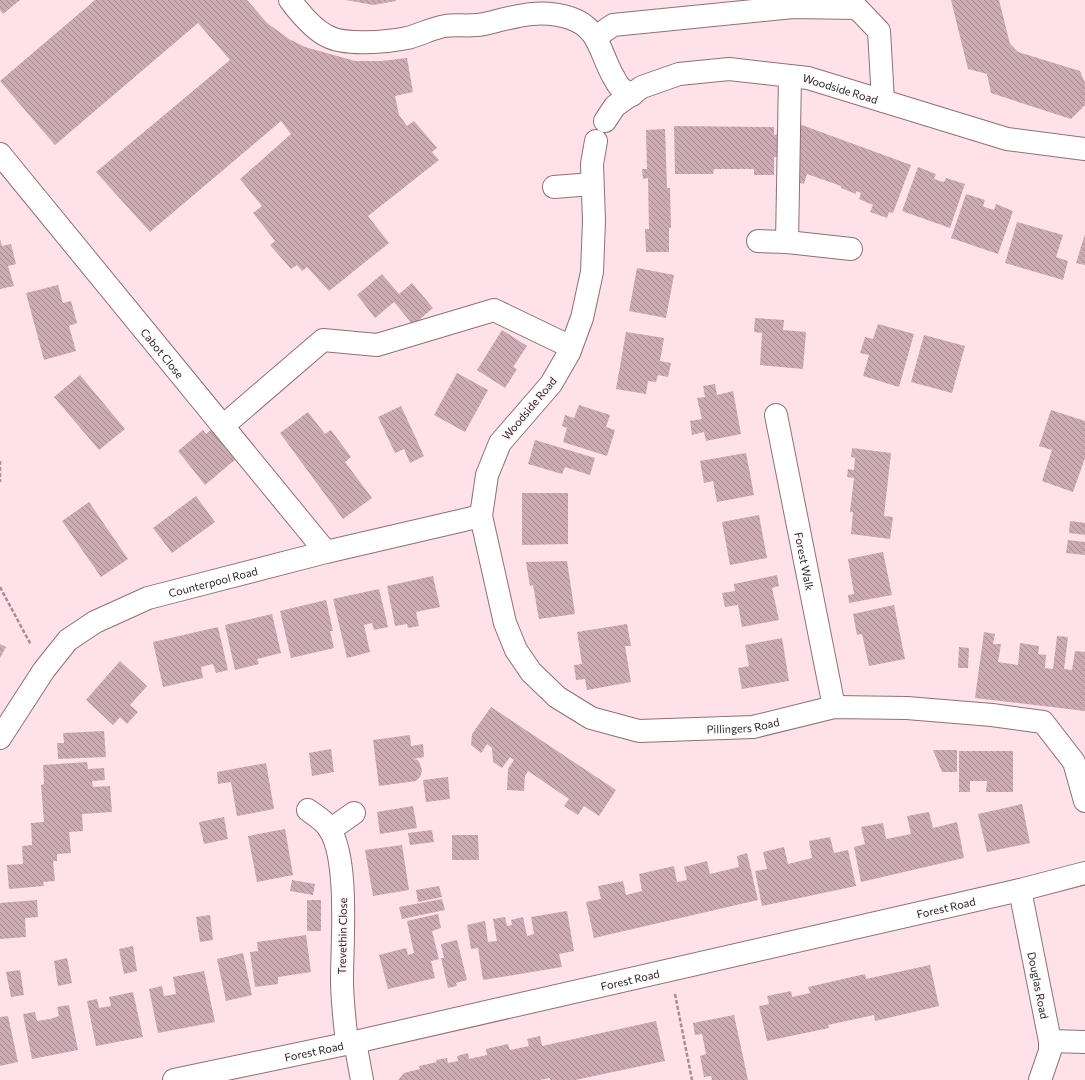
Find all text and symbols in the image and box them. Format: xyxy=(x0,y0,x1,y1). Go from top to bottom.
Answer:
street label: Woodside Road xyxy=(801,70,880,106)
street label: Cabot Close xyxy=(139,325,187,381)
street label: Woodside Road xyxy=(499,374,559,442)
street label: Forest Walk xyxy=(793,531,817,592)
street label: Counterpool Road xyxy=(167,564,259,599)
street label: Pillingers Road xyxy=(706,714,780,735)
street label: Forest Road xyxy=(915,894,977,920)
street label: Trevethin Close xyxy=(335,897,349,975)
street label: Douglas Road xyxy=(1026,950,1052,1020)
street label: Forest Road xyxy=(599,966,661,992)
street label: Forest Road xyxy=(283,1038,345,1063)

